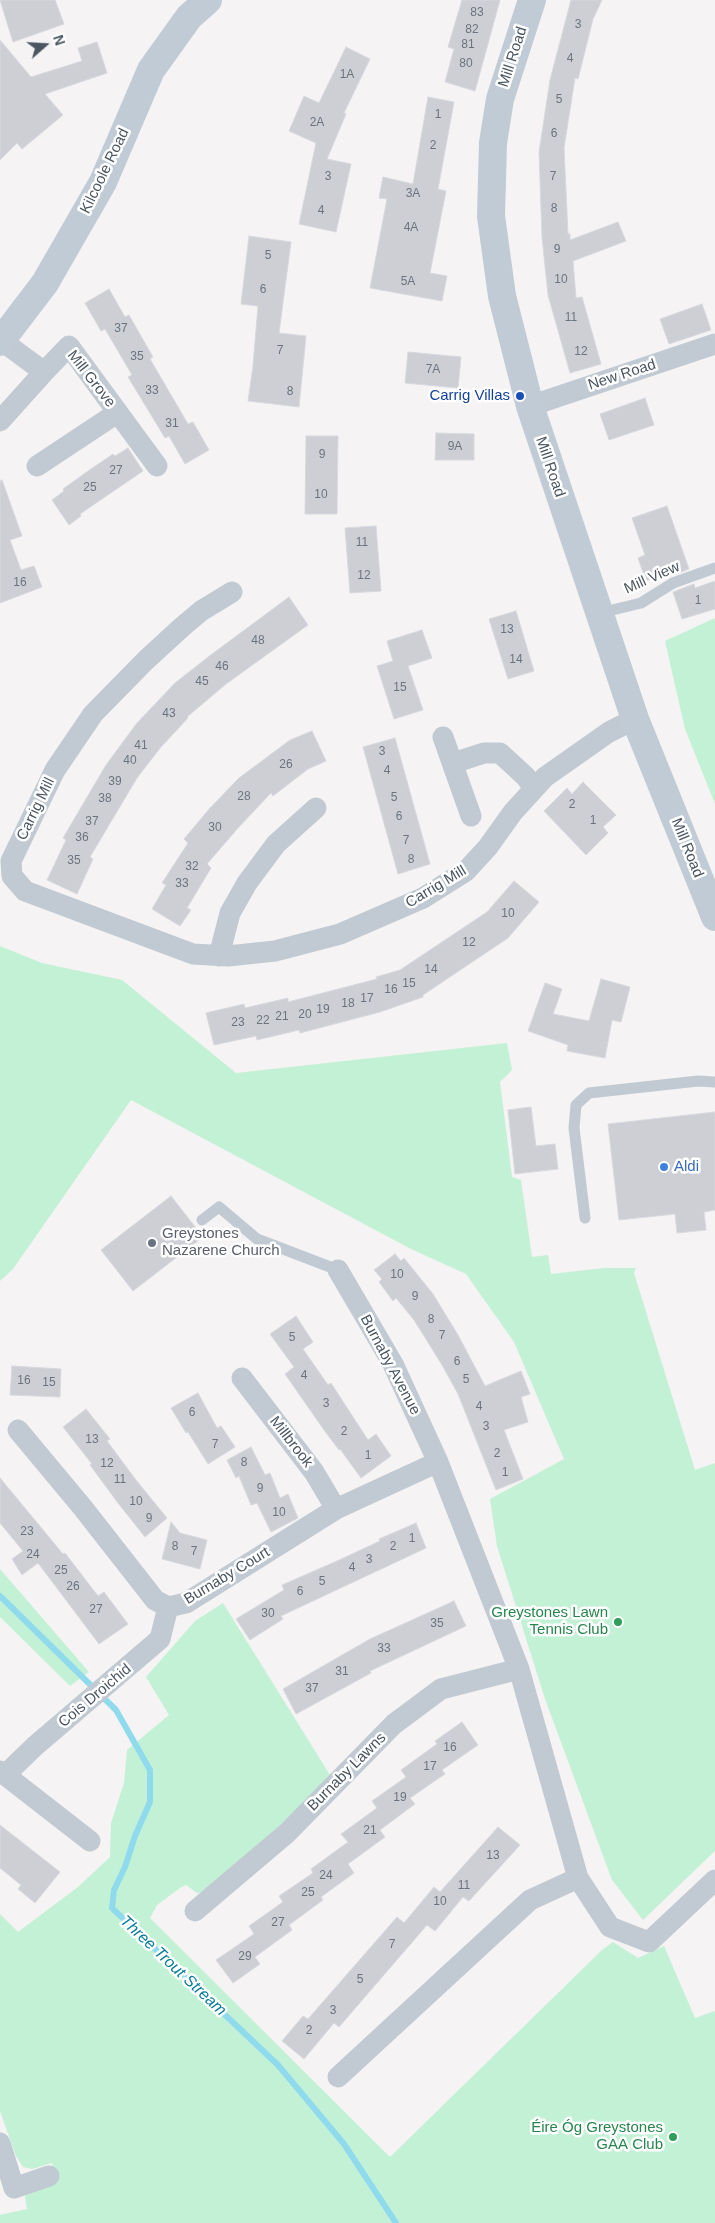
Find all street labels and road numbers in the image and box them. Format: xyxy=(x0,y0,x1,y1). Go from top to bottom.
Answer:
street label: Mill Road xyxy=(495,24,531,90)
street label: Kilcoole Road xyxy=(77,125,133,217)
street label: Mill Grove xyxy=(63,347,119,411)
street label: New Road xyxy=(586,356,658,394)
street label: Mill Road xyxy=(531,435,569,499)
street label: Mill View xyxy=(621,558,683,598)
street label: Carrig Mill xyxy=(13,775,59,843)
street label: Mill Road xyxy=(667,816,707,880)
street label: Carrig Mill xyxy=(402,862,470,912)
street label: Burnaby Avenue xyxy=(356,1312,424,1418)
street label: Millbrook xyxy=(265,1413,317,1471)
street label: Burnaby Court xyxy=(181,1543,273,1609)
street label: Cois Droichid xyxy=(55,1660,135,1732)
street label: Burnaby Lawns xyxy=(304,1729,390,1815)

